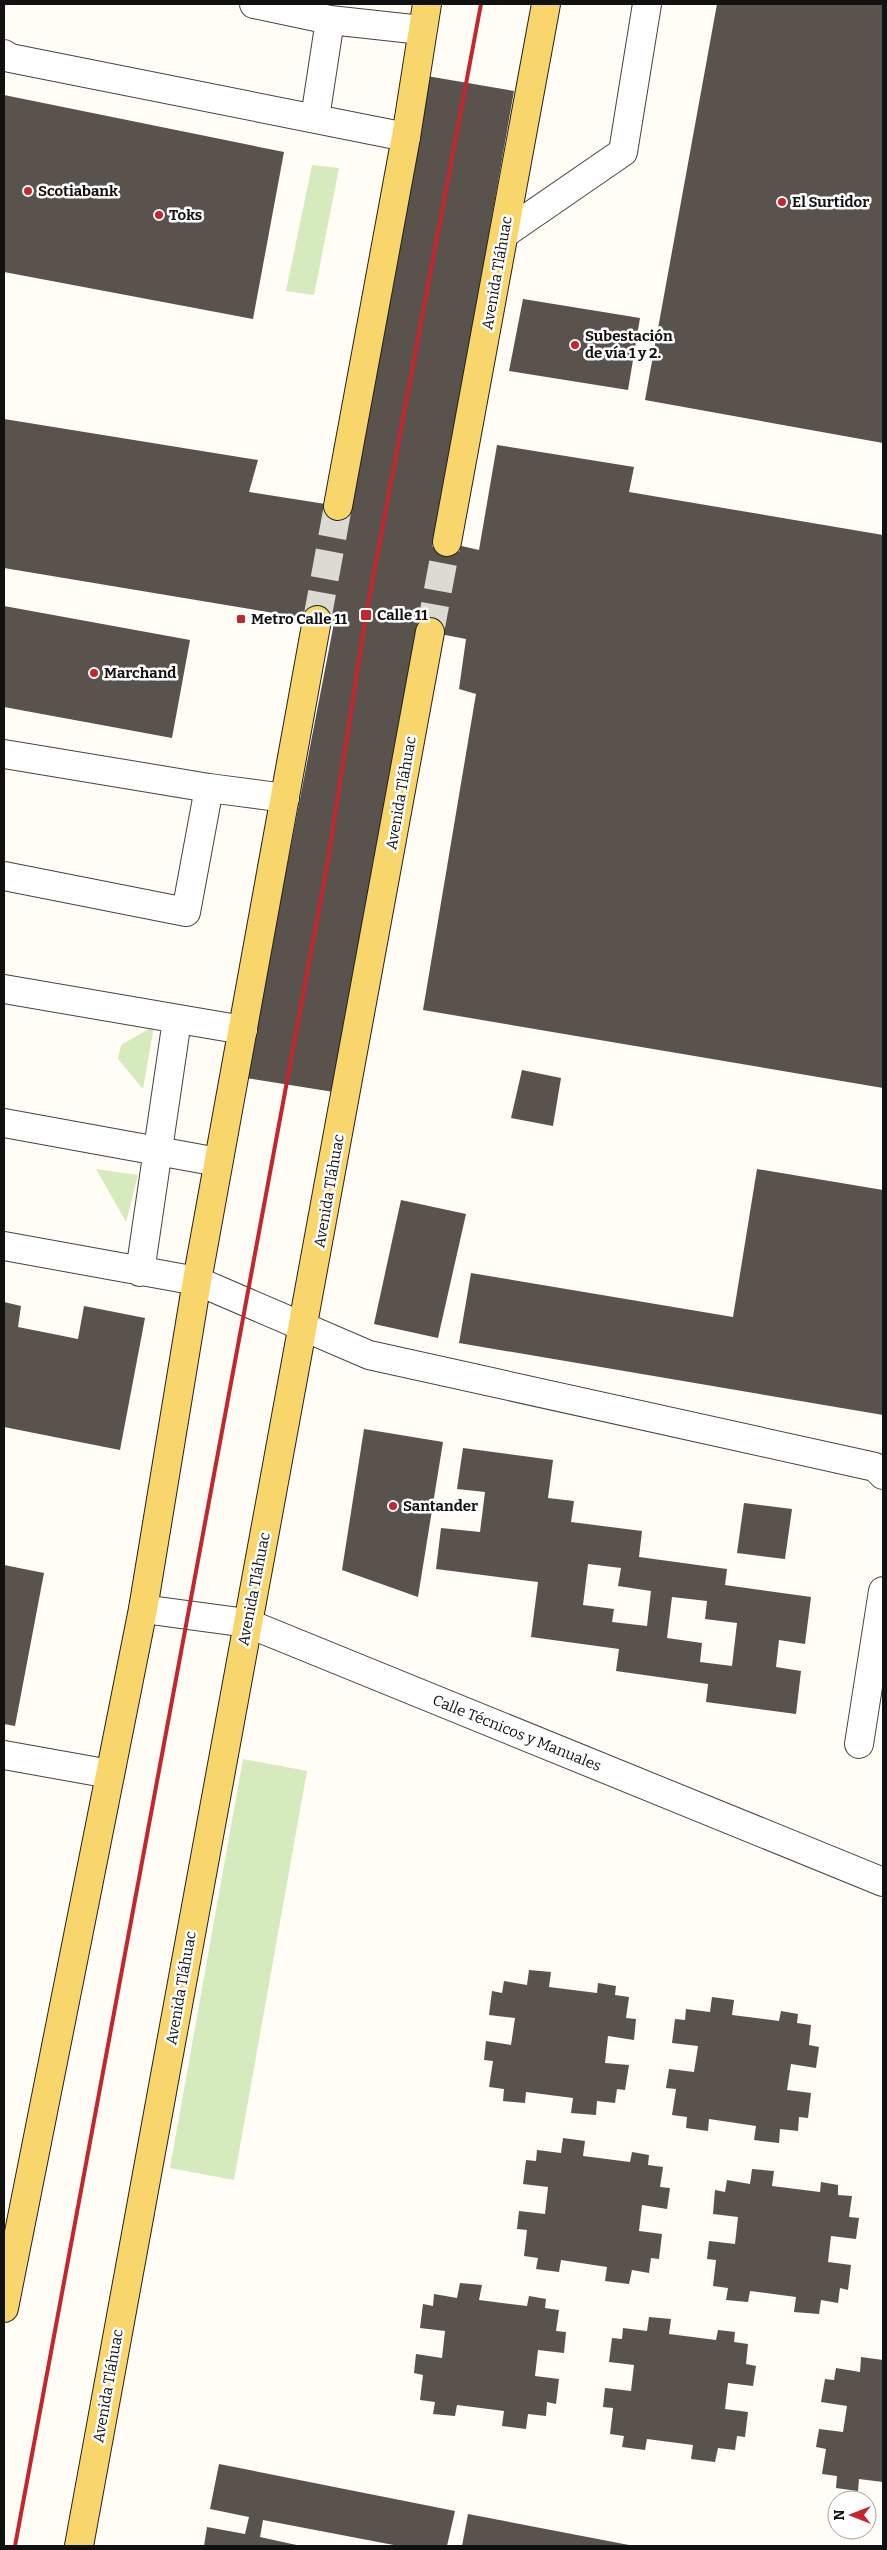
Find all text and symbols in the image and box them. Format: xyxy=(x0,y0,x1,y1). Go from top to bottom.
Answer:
place label: Scotiabank xyxy=(38,182,118,200)
marker: Scotiabank xyxy=(22,185,34,197)
place label: El Surtidor xyxy=(792,193,869,211)
marker: El Surtidor xyxy=(776,196,788,208)
place label: Toks xyxy=(169,206,202,224)
marker: Toks xyxy=(153,209,165,221)
street label: Avenida Tláhuac xyxy=(478,214,516,331)
place label: Subestación de vía 1 y 2. xyxy=(585,327,673,362)
marker: Subestación de vía 1 y 2. xyxy=(569,339,581,351)
place label: Calle 11 xyxy=(377,606,428,624)
marker: Calle 11 xyxy=(359,608,373,622)
place label: Metro Calle 11 xyxy=(251,610,348,628)
marker: Metro Calle 11 xyxy=(235,613,247,625)
place label: Marchand xyxy=(104,664,176,682)
marker: Marchand xyxy=(88,667,100,679)
street label: Avenida Tláhuac xyxy=(382,734,420,851)
street label: Avenida Tláhuac xyxy=(310,1132,348,1249)
place label: Santander xyxy=(403,1497,478,1515)
marker: Santander xyxy=(387,1500,399,1512)
street label: Avenida Tláhuac xyxy=(234,1531,274,1647)
street label: Calle Técnicos y Manuales xyxy=(430,1691,604,1775)
street label: Avenida Tláhuac xyxy=(162,1929,200,2046)
street label: Avenida Tláhuac xyxy=(89,2327,127,2444)
north arrow xyxy=(827,2490,877,2540)
text: N xyxy=(831,2509,848,2520)

